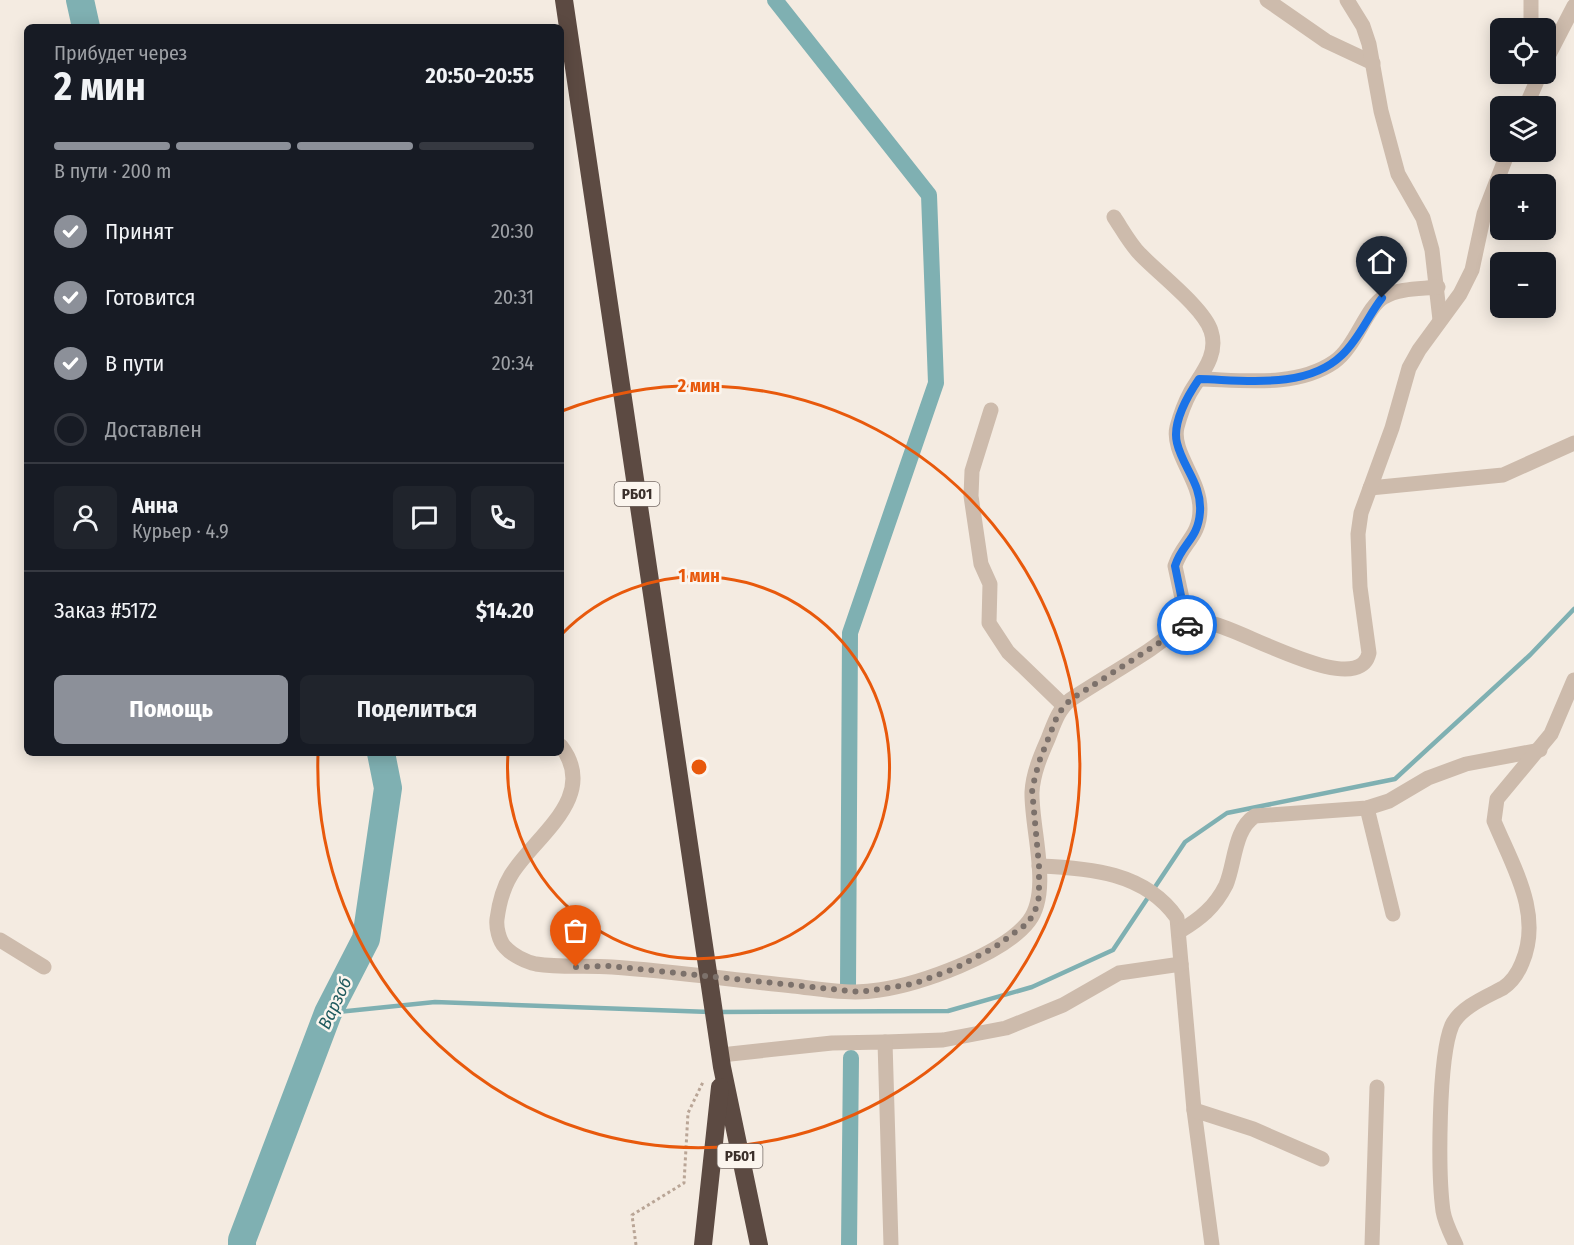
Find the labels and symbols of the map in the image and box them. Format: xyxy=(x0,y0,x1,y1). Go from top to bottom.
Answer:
pin xyxy=(1356,236,1407,298)
text: 2 мин xyxy=(677,375,720,397)
road number: РБ01 xyxy=(614,482,660,506)
text: 1 мин xyxy=(678,565,720,587)
courier xyxy=(1157,595,1217,655)
centre of rings xyxy=(689,757,709,777)
pin xyxy=(550,905,601,967)
water label: Варзоб xyxy=(313,973,357,1033)
road number: РБ01 xyxy=(718,1144,762,1168)

